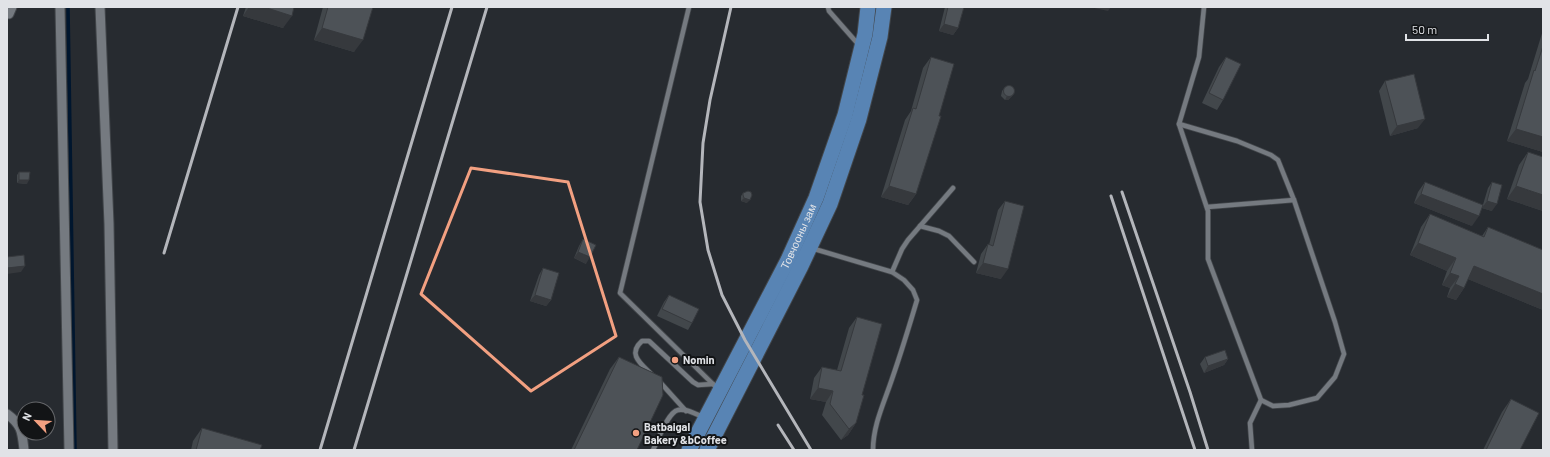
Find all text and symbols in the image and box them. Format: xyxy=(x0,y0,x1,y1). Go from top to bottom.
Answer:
scale bar xyxy=(1406,16,1488,42)
text: 50 m xyxy=(1412,22,1437,36)
street label: Товчооны зам xyxy=(777,202,819,271)
place label: Nomin xyxy=(683,353,714,366)
marker: Nomin xyxy=(670,355,680,365)
north arrow xyxy=(16,401,56,441)
text: N xyxy=(19,410,34,423)
place label: Batbaigal Bakery &bCoffee xyxy=(644,420,727,446)
marker: Batbaigal Bakery &bCoffee xyxy=(631,428,641,438)

